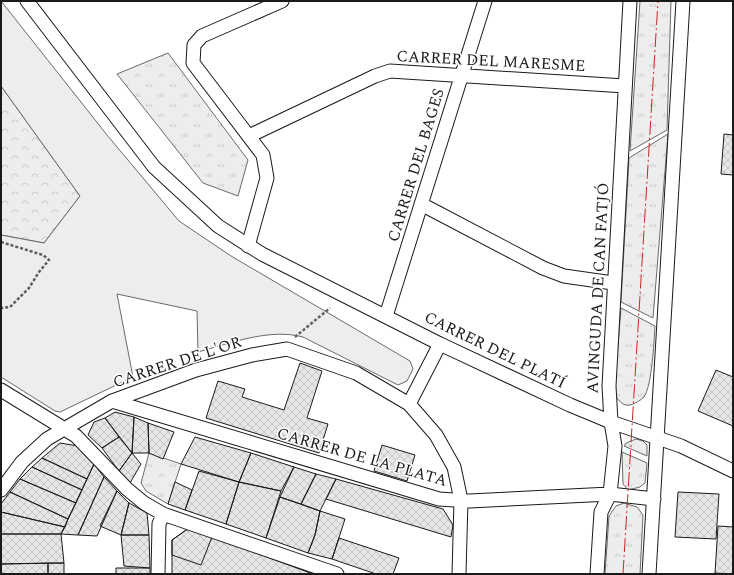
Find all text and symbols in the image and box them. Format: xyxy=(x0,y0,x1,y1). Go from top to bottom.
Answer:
street label: CARRER DEL MARESME xyxy=(396,44,586,78)
street label: CARRER DEL BAGES xyxy=(381,85,451,245)
street label: AVINGUDA DE CAN FATJÓ xyxy=(580,182,616,394)
street label: CARRER DEL PLATÍ xyxy=(420,305,570,395)
street label: CARRER DE L'OR xyxy=(110,330,245,394)
street label: CARRER DE LA PLATA xyxy=(274,421,450,493)

